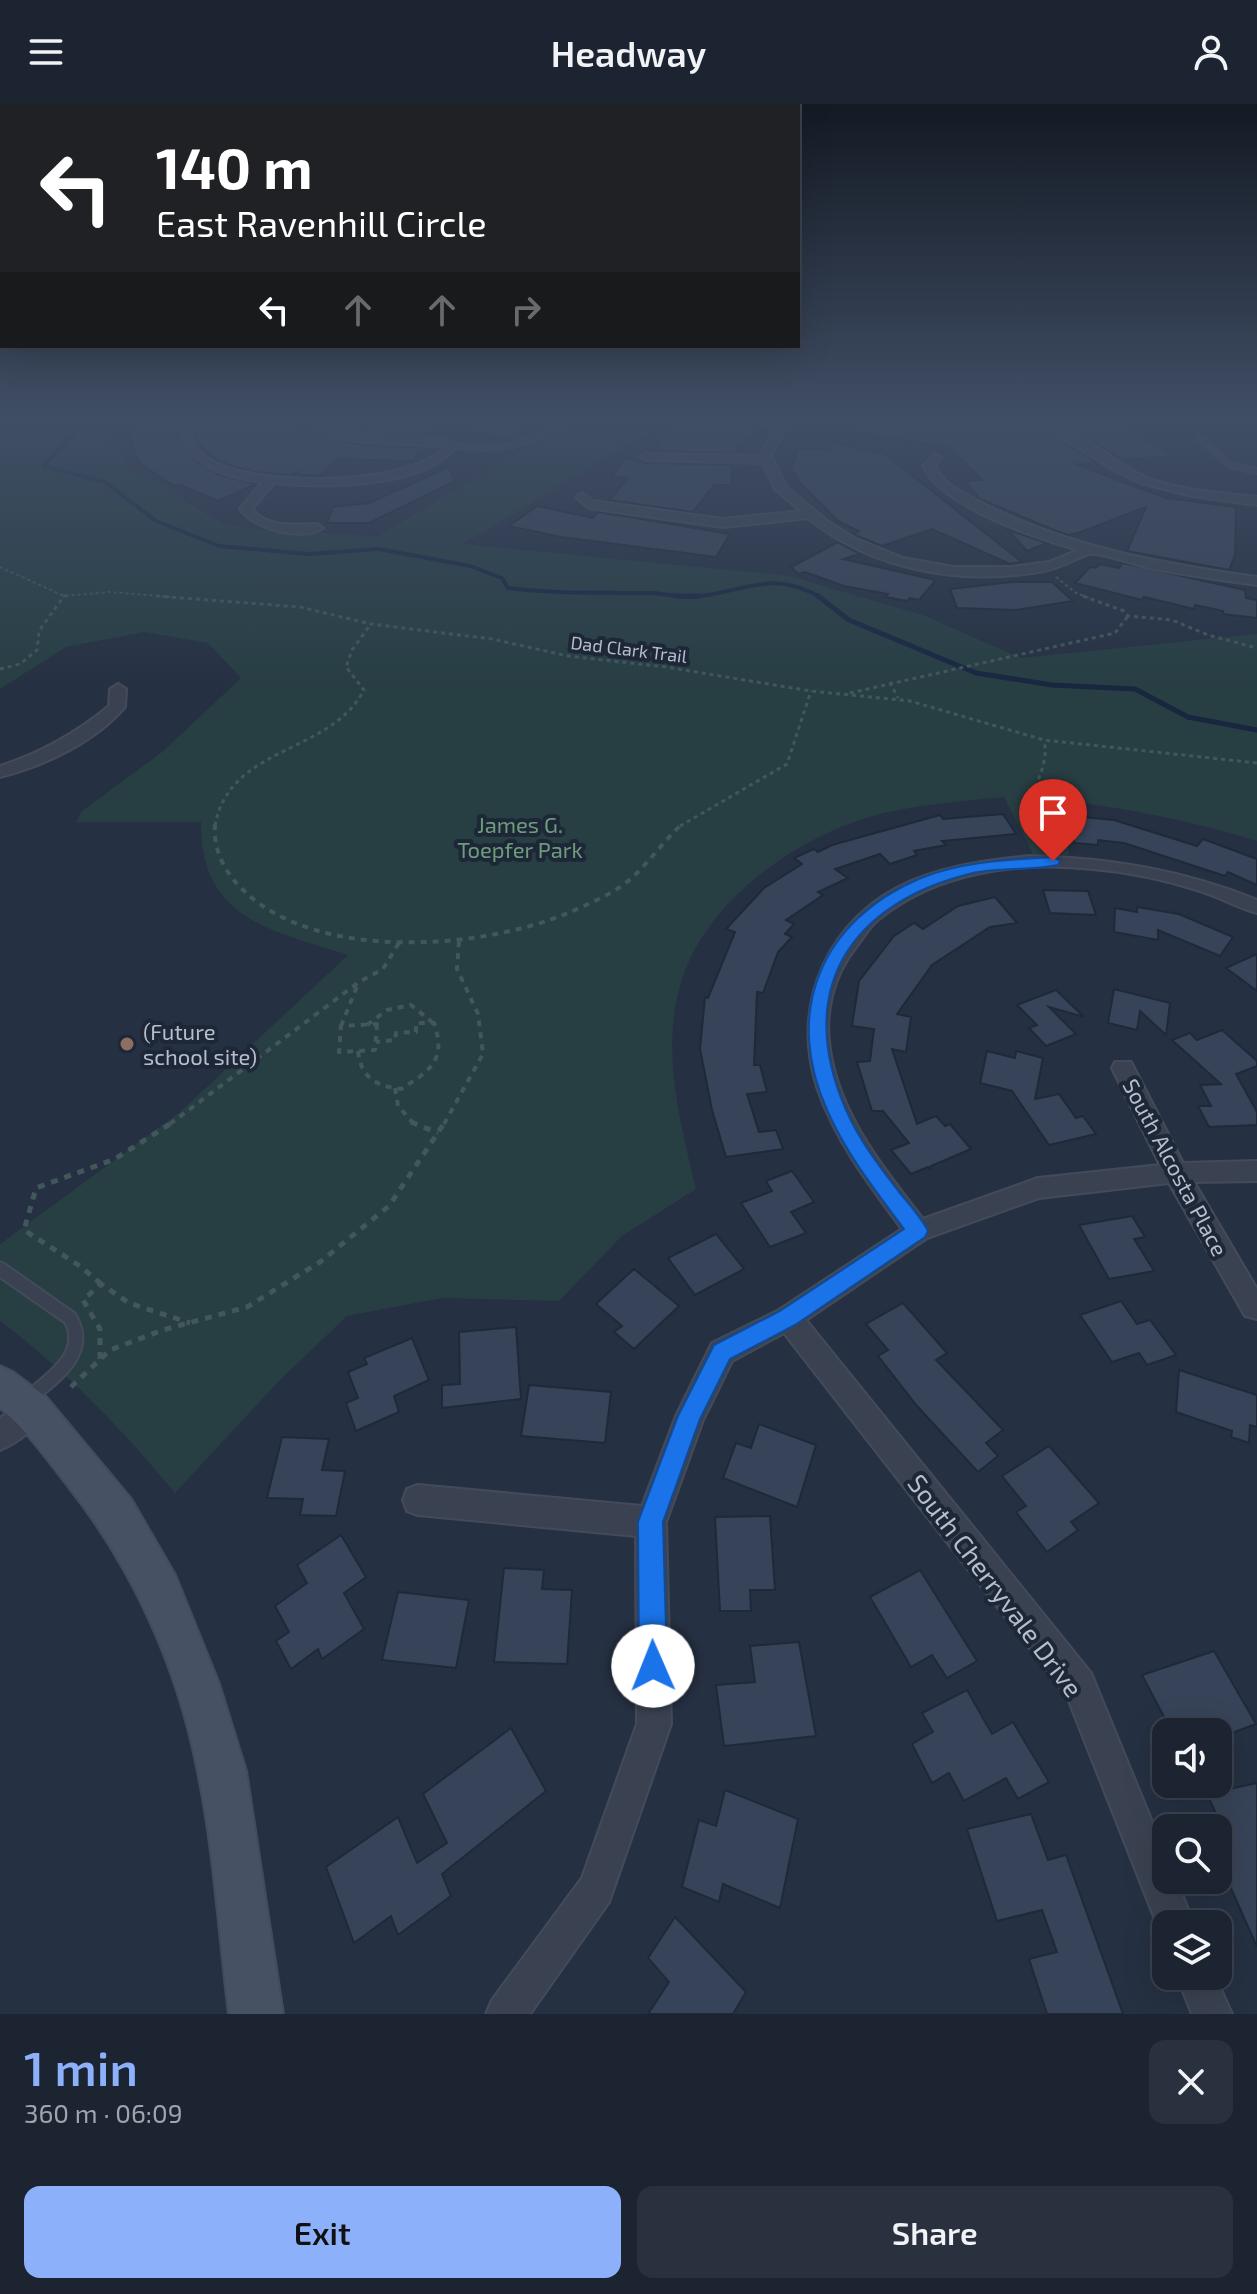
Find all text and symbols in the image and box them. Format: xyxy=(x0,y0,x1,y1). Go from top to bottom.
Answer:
icon: menu xyxy=(24,30,68,74)
icon: person xyxy=(1189,30,1233,74)
text: Headway xyxy=(551,31,706,74)
text: 140 m xyxy=(156,133,313,200)
icon: left xyxy=(24,136,128,240)
text: East Ravenhill Circle xyxy=(156,201,486,244)
icon: left xyxy=(252,288,296,332)
icon: ahead xyxy=(336,288,380,332)
icon: ahead xyxy=(420,288,464,332)
icon: right xyxy=(504,288,548,332)
street label: Dad Clark Trail xyxy=(570,631,689,667)
pin xyxy=(1019,779,1087,861)
icon: arrive xyxy=(1031,791,1075,835)
park label: James G. Toepfer Park xyxy=(457,811,583,862)
place label: (Future school site) xyxy=(143,1018,257,1069)
marker: (Future school site) xyxy=(118,1035,136,1053)
street label: South Alcosta Place xyxy=(1118,1074,1234,1260)
street label: South Cherryvale Drive xyxy=(902,1468,1090,1702)
position arrow xyxy=(611,1624,695,1708)
map controls xyxy=(1152,1718,1232,1990)
button: sound xyxy=(1152,1718,1232,1798)
button: search xyxy=(1152,1814,1232,1894)
button: layers xyxy=(1152,1910,1232,1990)
text: 1 min xyxy=(24,2038,138,2096)
button: close xyxy=(1149,2040,1233,2124)
text: 360 m · 06:09 xyxy=(24,2097,183,2128)
button: Exit xyxy=(24,2186,621,2278)
button: Share xyxy=(637,2186,1233,2278)

